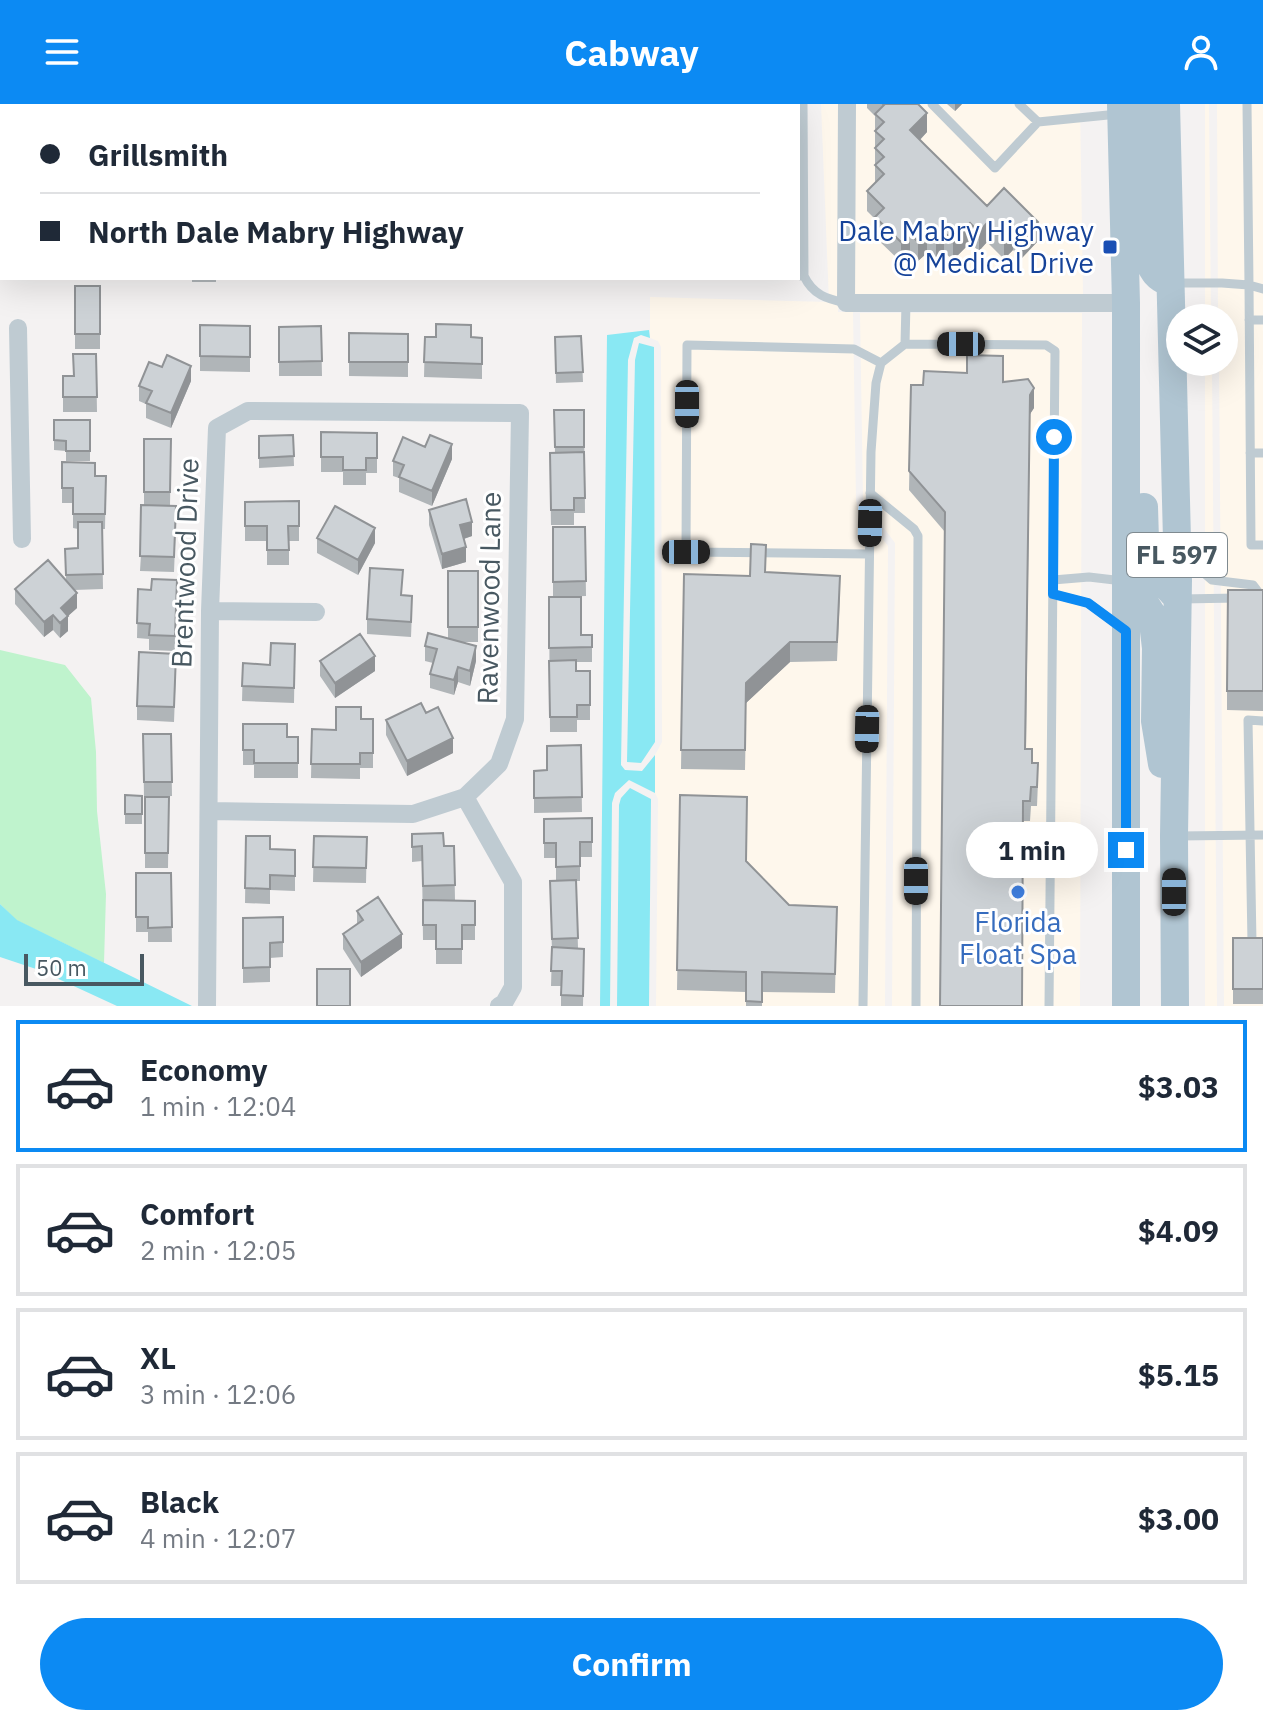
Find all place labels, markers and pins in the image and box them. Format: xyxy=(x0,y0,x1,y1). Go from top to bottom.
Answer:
place label: Dale Mabry Highway @ Medical Drive xyxy=(838,212,1094,281)
marker: Dale Mabry Highway @ Medical Drive xyxy=(1101,238,1119,256)
marker: Florida Float Spa xyxy=(1009,883,1027,901)
place label: Florida Float Spa xyxy=(959,903,1077,972)

